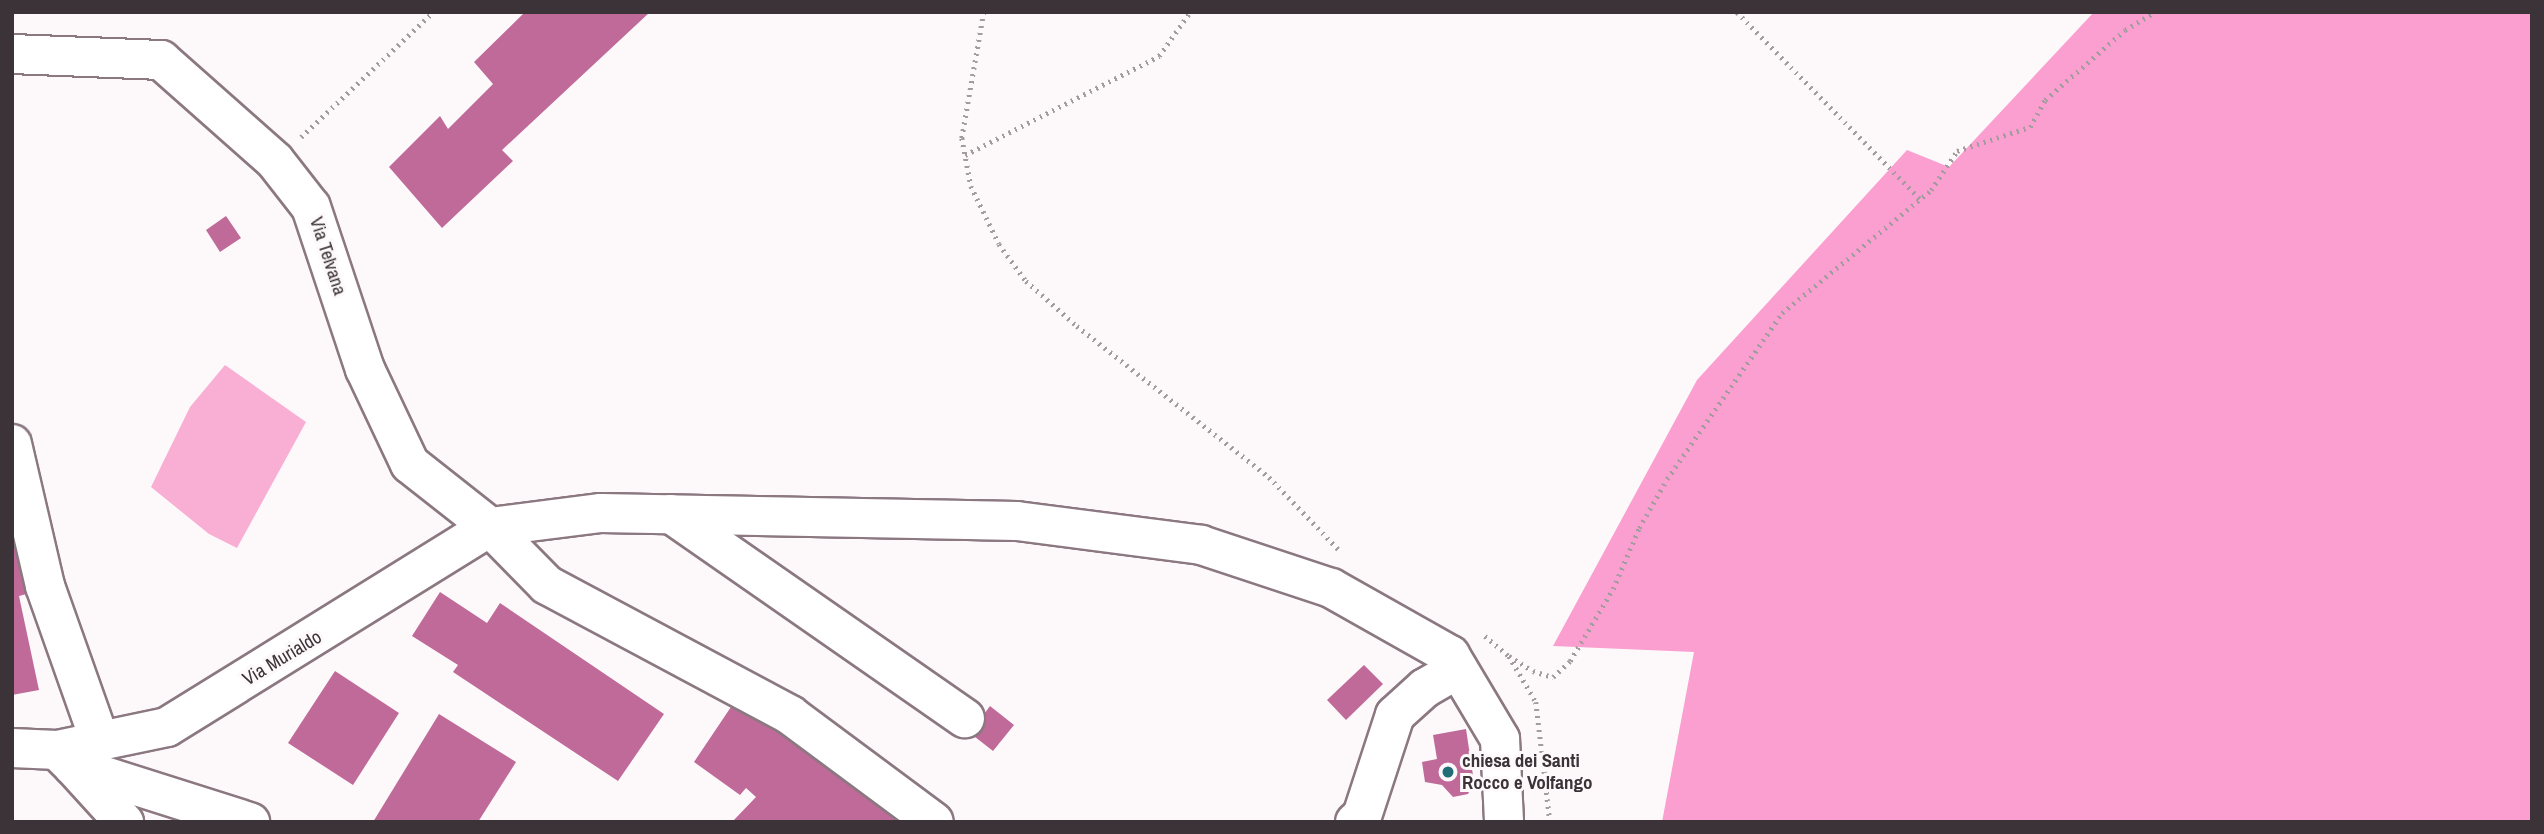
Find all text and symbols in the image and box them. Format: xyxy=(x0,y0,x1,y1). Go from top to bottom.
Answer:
street label: Via Telvana xyxy=(305,214,351,298)
street label: Via Murialdo xyxy=(238,626,326,690)
place label: chiesa dei Santi Rocco e Volfango xyxy=(1462,750,1592,794)
marker: chiesa dei Santi Rocco e Volfango xyxy=(1440,764,1456,780)

